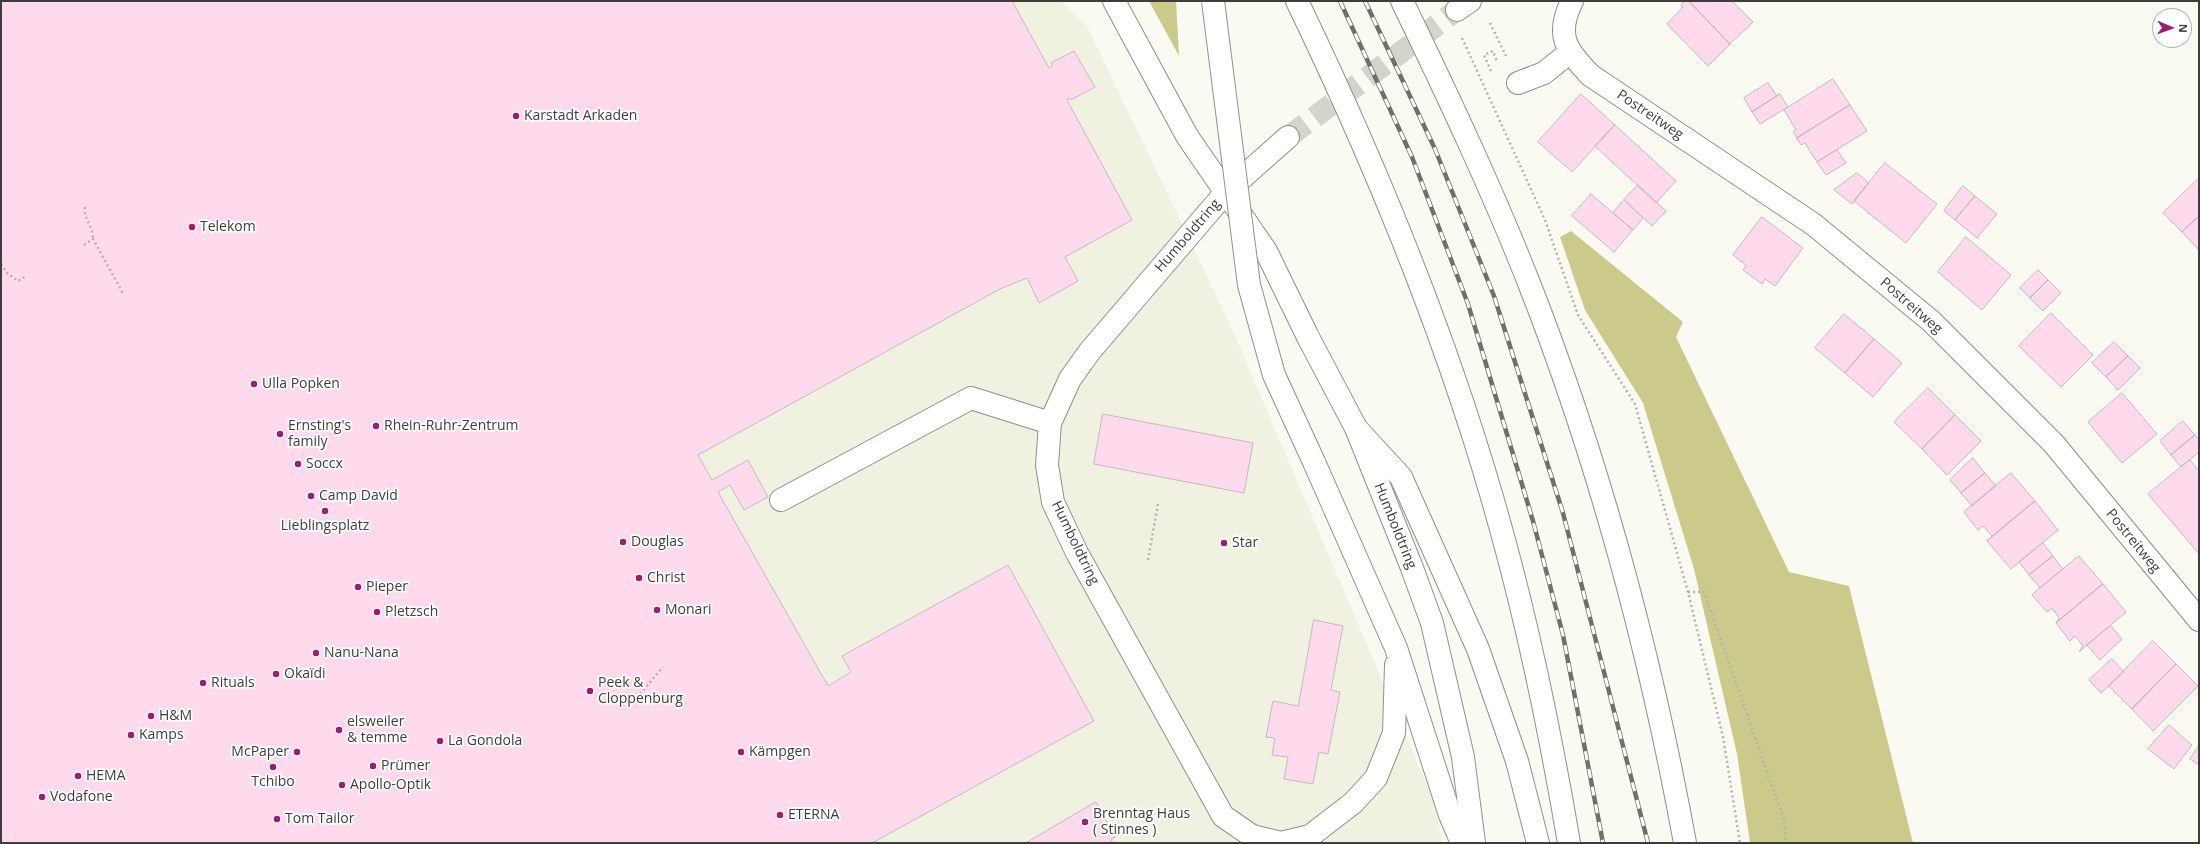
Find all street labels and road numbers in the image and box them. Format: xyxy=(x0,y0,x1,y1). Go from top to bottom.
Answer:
street label: Postreitweg xyxy=(1613,87,1687,143)
street label: Humboldtring xyxy=(1152,196,1224,276)
street label: Postreitweg xyxy=(1876,274,1946,338)
street label: Humboldtring xyxy=(1370,480,1420,572)
street label: Humboldtring xyxy=(1047,498,1103,588)
street label: Postreitweg xyxy=(2102,506,2164,576)

